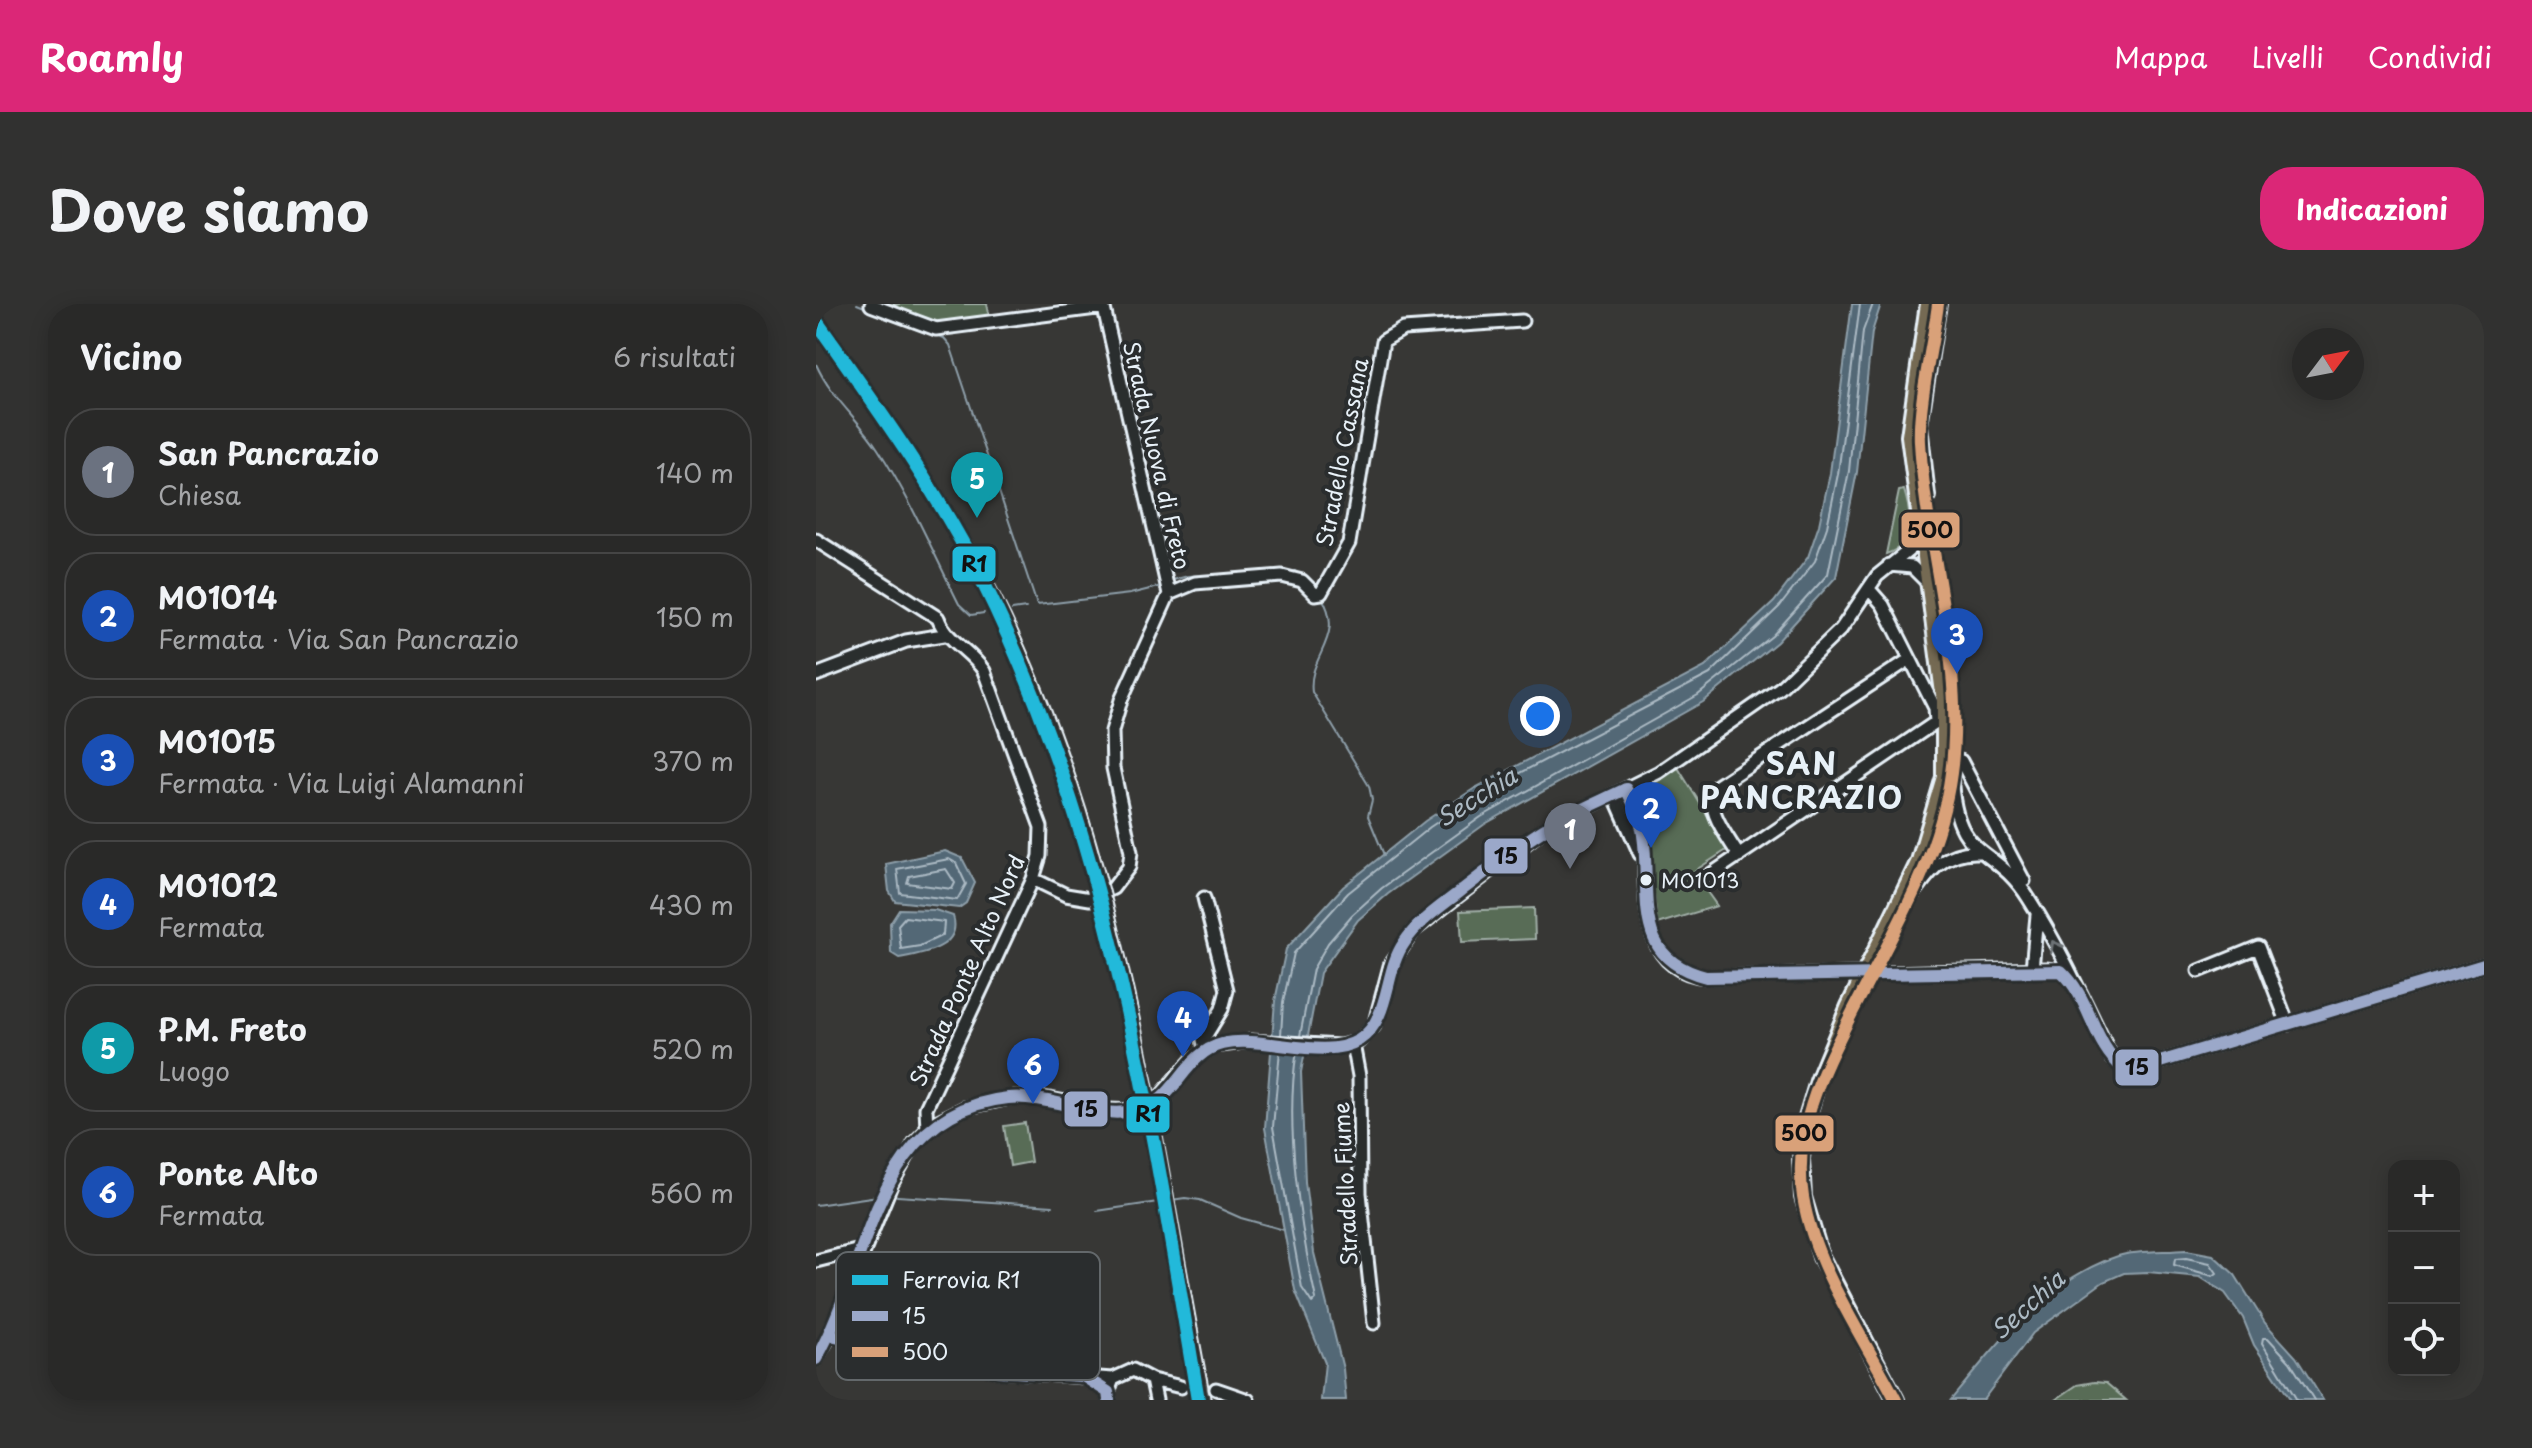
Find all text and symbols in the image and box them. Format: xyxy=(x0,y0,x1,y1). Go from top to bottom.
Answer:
text: Roamly xyxy=(40,28,184,85)
text: Mappa xyxy=(2114,35,2207,78)
text: Livelli xyxy=(2251,35,2324,78)
text: Condividi xyxy=(2368,35,2492,78)
text: Dove siamo xyxy=(48,166,369,251)
button: Indicazioni xyxy=(2260,167,2484,250)
north arrow xyxy=(2292,328,2364,400)
text: Vicino xyxy=(80,330,182,382)
text: 6 risultati xyxy=(613,337,736,376)
street label: Strada Nuova di Freto xyxy=(1116,338,1200,572)
street label: Stradello Cassana xyxy=(1307,355,1375,549)
text: San Pancrazio xyxy=(158,430,379,475)
pin: 5 xyxy=(951,452,1003,518)
text: 1 xyxy=(102,453,114,492)
text: 140 m xyxy=(656,453,734,492)
text: Chiesa xyxy=(158,475,241,514)
line badge: 500 xyxy=(1900,511,1961,549)
text: 500 xyxy=(1907,512,1953,545)
line badge: R1 xyxy=(951,545,997,583)
text: R1 xyxy=(961,546,987,579)
text: MO1014 xyxy=(158,574,277,619)
text: 2 xyxy=(99,597,117,636)
text: 150 m xyxy=(656,597,734,636)
pin: 3 xyxy=(1931,608,1983,674)
text: Fermata · Via San Pancrazio xyxy=(158,619,519,658)
your location xyxy=(1520,696,1560,736)
text: MO1015 xyxy=(158,718,276,763)
district label: SAN PANCRAZIO xyxy=(1700,740,1904,819)
text: 3 xyxy=(99,741,117,780)
text: 370 m xyxy=(652,741,734,780)
water label: Secchia xyxy=(1429,756,1524,835)
text: Fermata · Via Luigi Alamanni xyxy=(158,763,525,802)
pin: 2 xyxy=(1625,782,1677,848)
pin: 1 xyxy=(1544,803,1596,869)
line badge: 15 xyxy=(1483,837,1529,875)
text: 15 xyxy=(1494,838,1518,871)
street label: Strada Ponte Alto Nord xyxy=(900,849,1032,1091)
text: MO1012 xyxy=(158,862,278,907)
place label: MO1013 xyxy=(1661,865,1739,895)
marker: MO1013 xyxy=(1638,872,1654,888)
text: 4 xyxy=(99,885,117,924)
text: 430 m xyxy=(649,885,734,924)
text: Fermata xyxy=(158,907,264,946)
one-way arrow xyxy=(2050,940,2065,955)
pin: 4 xyxy=(1157,991,1209,1057)
text: P.M. Freto xyxy=(158,1006,307,1051)
text: 5 xyxy=(100,1029,116,1068)
text: 520 m xyxy=(651,1029,734,1068)
pin: 6 xyxy=(1007,1038,1059,1104)
line badge: 15 xyxy=(2114,1048,2160,1087)
text: 15 xyxy=(2125,1049,2149,1082)
text: Luogo xyxy=(158,1051,230,1090)
line badge: 15 xyxy=(1063,1090,1109,1128)
text: 15 xyxy=(1074,1091,1098,1124)
line badge: R1 xyxy=(1125,1095,1171,1134)
text: R1 xyxy=(1135,1096,1161,1129)
street label: Stradello Fiume xyxy=(1323,1101,1365,1267)
line badge: 500 xyxy=(1774,1114,1835,1153)
text: 500 xyxy=(1781,1115,1827,1148)
text: Ponte Alto xyxy=(158,1150,318,1195)
map controls xyxy=(2388,1160,2460,1376)
button: + xyxy=(2388,1160,2460,1232)
text: 6 xyxy=(99,1173,117,1212)
text: 560 m xyxy=(649,1173,734,1212)
text: Fermata xyxy=(158,1195,264,1234)
button: − xyxy=(2388,1232,2460,1304)
legend xyxy=(836,1252,1100,1380)
water label: Secchia xyxy=(1982,1260,2073,1347)
text: Ferrovia R1 xyxy=(902,1262,1020,1295)
text: 15 xyxy=(902,1298,926,1331)
button: locate xyxy=(2388,1304,2460,1376)
text: 500 xyxy=(902,1334,948,1367)

